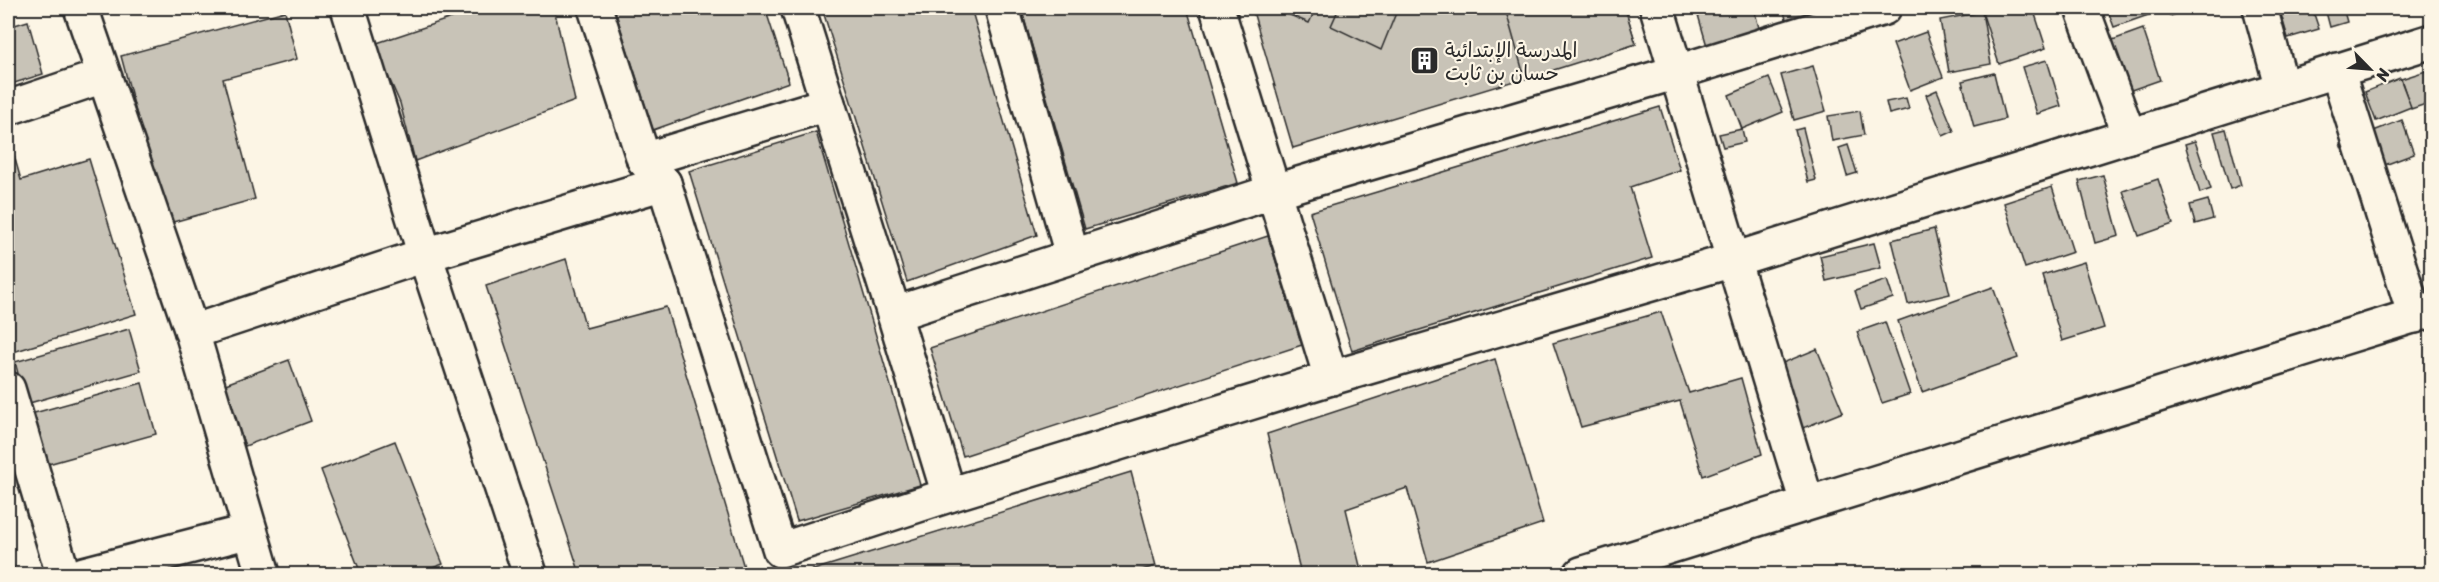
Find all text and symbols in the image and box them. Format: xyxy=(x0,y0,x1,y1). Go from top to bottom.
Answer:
place label: المدرسة الإبتدائية حسان بن ثابت xyxy=(1445,33,1577,91)
north arrow xyxy=(2340,39,2400,99)
building icon: المدرسة الإبتدائية حسان بن ثابت xyxy=(1408,45,1440,77)
text: N xyxy=(2367,63,2399,87)

